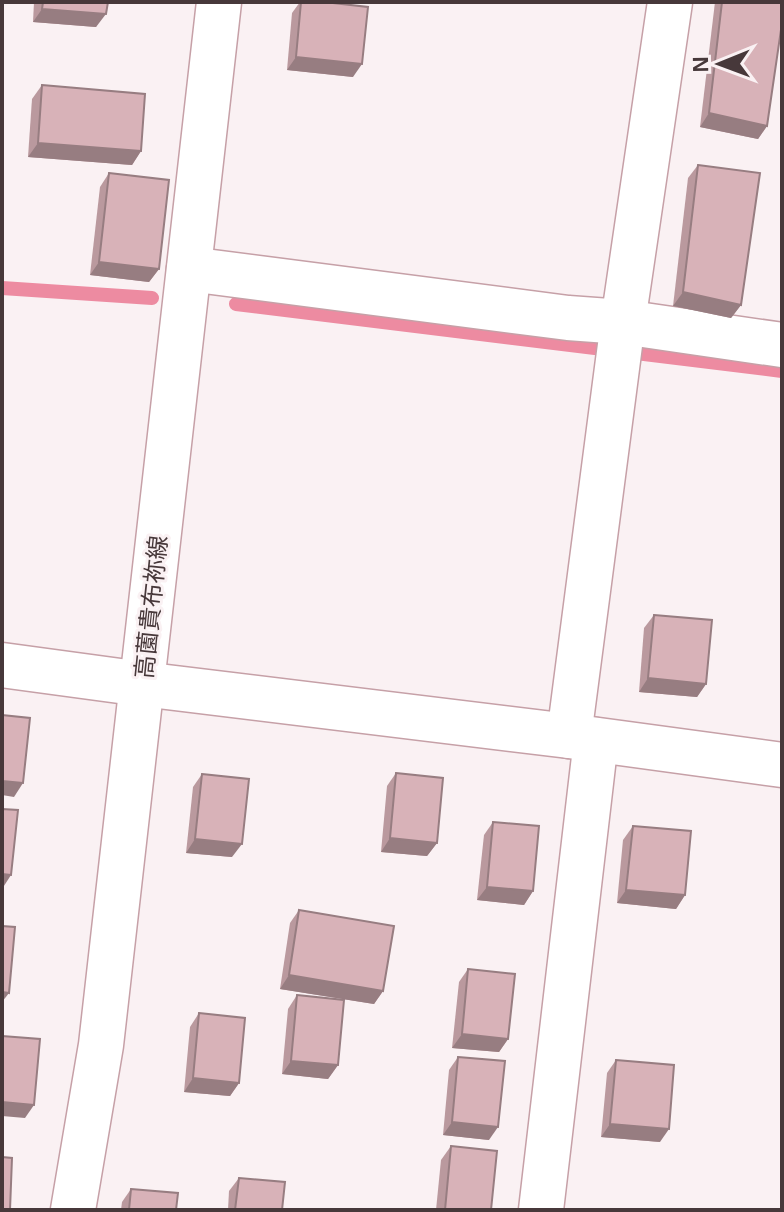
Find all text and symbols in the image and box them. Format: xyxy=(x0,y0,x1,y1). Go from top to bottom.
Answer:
north arrow xyxy=(680,24,760,104)
text: N xyxy=(688,56,713,73)
street label: 高薗貴布祢線 xyxy=(130,534,172,680)

